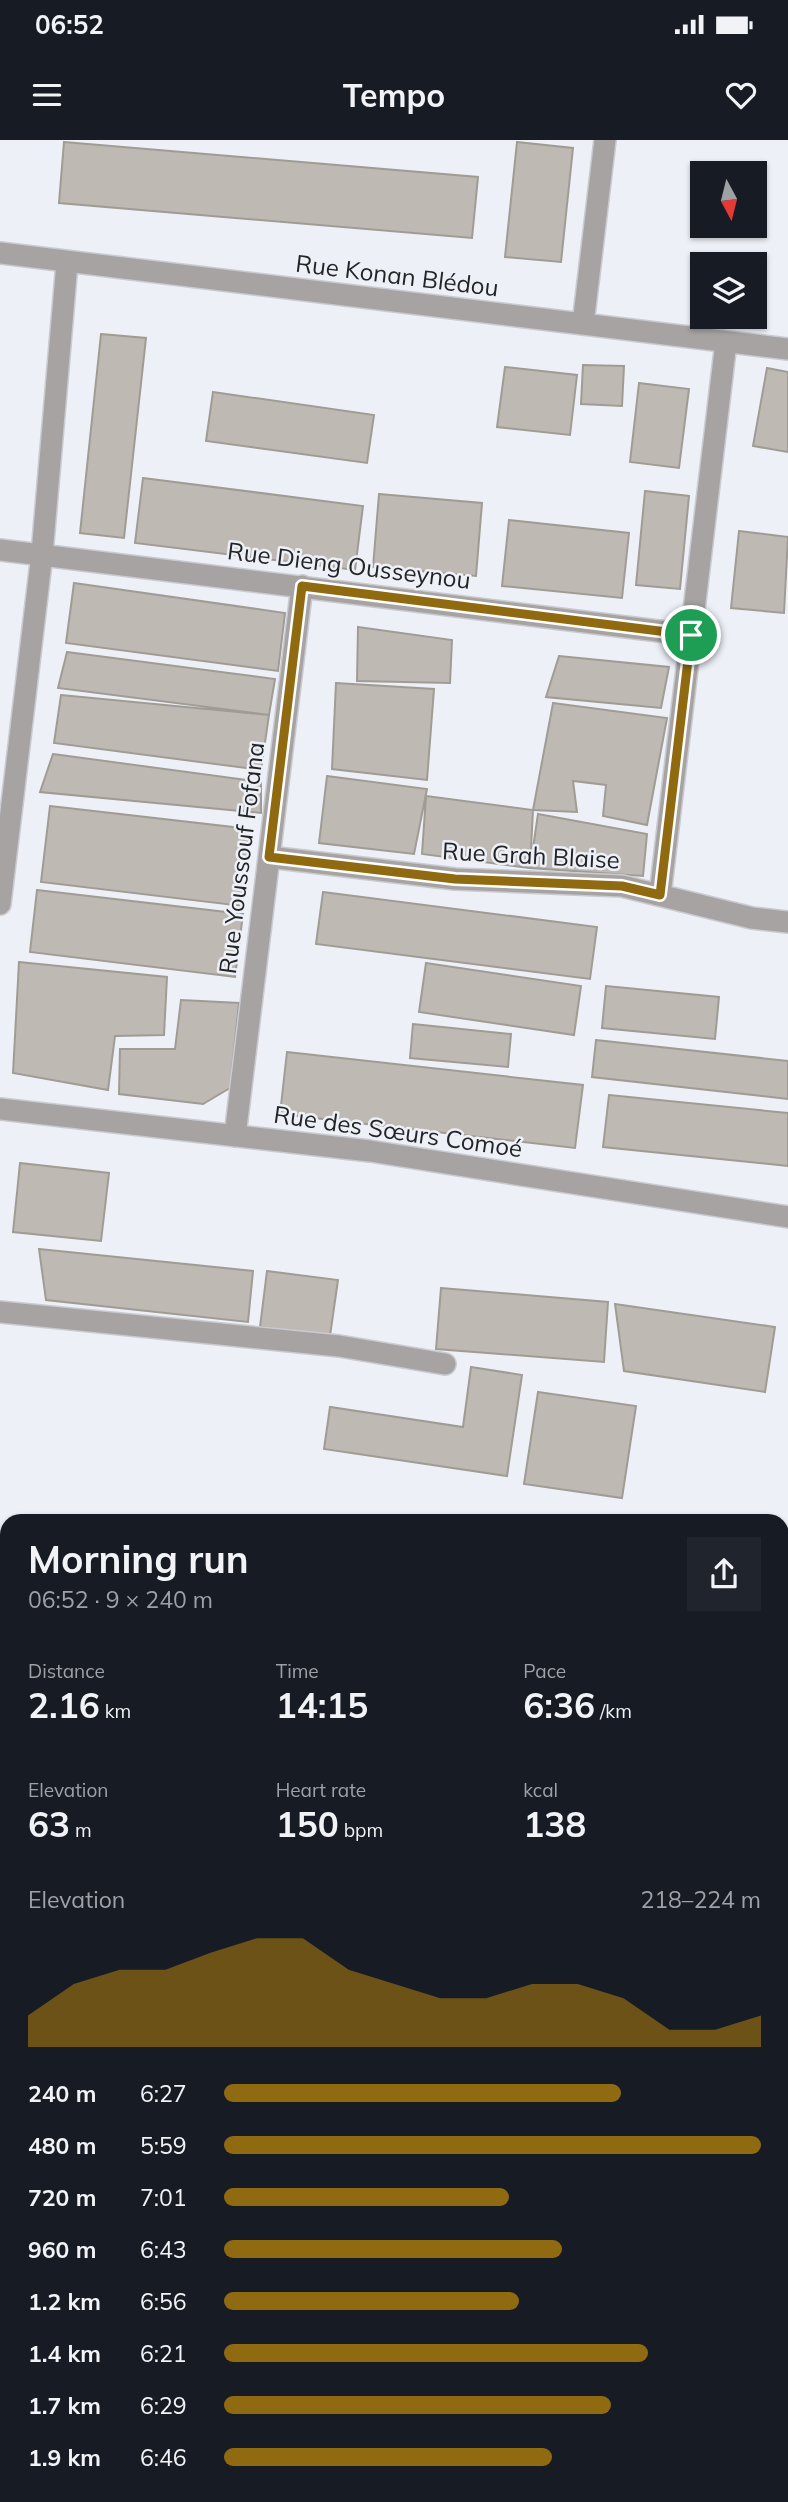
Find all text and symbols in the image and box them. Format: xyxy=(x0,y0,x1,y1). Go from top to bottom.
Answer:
text: 06:52 xyxy=(35,8,104,41)
text: Tempo xyxy=(343,75,445,115)
icon: menu xyxy=(28,76,66,114)
icon: heart xyxy=(722,76,760,114)
north arrow xyxy=(690,161,766,238)
map controls xyxy=(690,161,767,329)
street label: Rue Konan Blédou xyxy=(294,248,500,302)
button: layers xyxy=(690,252,767,329)
street label: Rue Dieng Ousseynou xyxy=(226,535,472,595)
pin xyxy=(661,605,721,665)
icon: arrive xyxy=(672,616,710,654)
street label: Rue Youssouf Fofana xyxy=(212,740,270,975)
street label: Rue Grah Blaise xyxy=(442,835,621,875)
street label: Rue des Sœurs Comoé xyxy=(272,1099,524,1163)
text: Morning run xyxy=(28,1535,249,1583)
button: share xyxy=(687,1537,761,1611)
text: 06:52 · 9 × 240 m xyxy=(28,1585,213,1614)
text: Distance xyxy=(28,1659,105,1683)
text: Time xyxy=(276,1659,319,1683)
text: Pace xyxy=(523,1659,566,1683)
text: 2.16 xyxy=(28,1683,100,1727)
text: 14:15 xyxy=(276,1683,368,1727)
text: 6:36 xyxy=(523,1683,595,1727)
text: km xyxy=(100,1699,131,1723)
text: /km xyxy=(595,1699,632,1723)
text: Elevation xyxy=(28,1778,108,1802)
text: Heart rate xyxy=(276,1778,366,1802)
text: kcal xyxy=(523,1778,558,1802)
text: 63 xyxy=(28,1802,70,1846)
text: 150 xyxy=(276,1802,339,1846)
text: 138 xyxy=(523,1802,586,1846)
text: m xyxy=(70,1818,92,1842)
text: bpm xyxy=(339,1818,383,1842)
text: Elevation xyxy=(28,1885,125,1914)
text: 218–224 m xyxy=(640,1885,761,1914)
text: 240 m xyxy=(28,2079,96,2108)
text: 6:27 xyxy=(140,2079,187,2108)
text: 480 m xyxy=(28,2131,96,2160)
text: 5:59 xyxy=(140,2131,187,2160)
text: 720 m xyxy=(28,2183,96,2212)
text: 7:01 xyxy=(140,2183,187,2212)
text: 960 m xyxy=(28,2235,96,2264)
text: 6:43 xyxy=(140,2235,187,2264)
text: 1.2 km xyxy=(28,2287,101,2316)
text: 6:56 xyxy=(140,2287,187,2316)
text: 1.4 km xyxy=(28,2339,101,2368)
text: 6:21 xyxy=(140,2339,187,2368)
text: 1.7 km xyxy=(28,2391,101,2420)
text: 6:29 xyxy=(140,2391,187,2420)
text: 1.9 km xyxy=(28,2443,101,2472)
text: 6:46 xyxy=(140,2443,187,2472)

